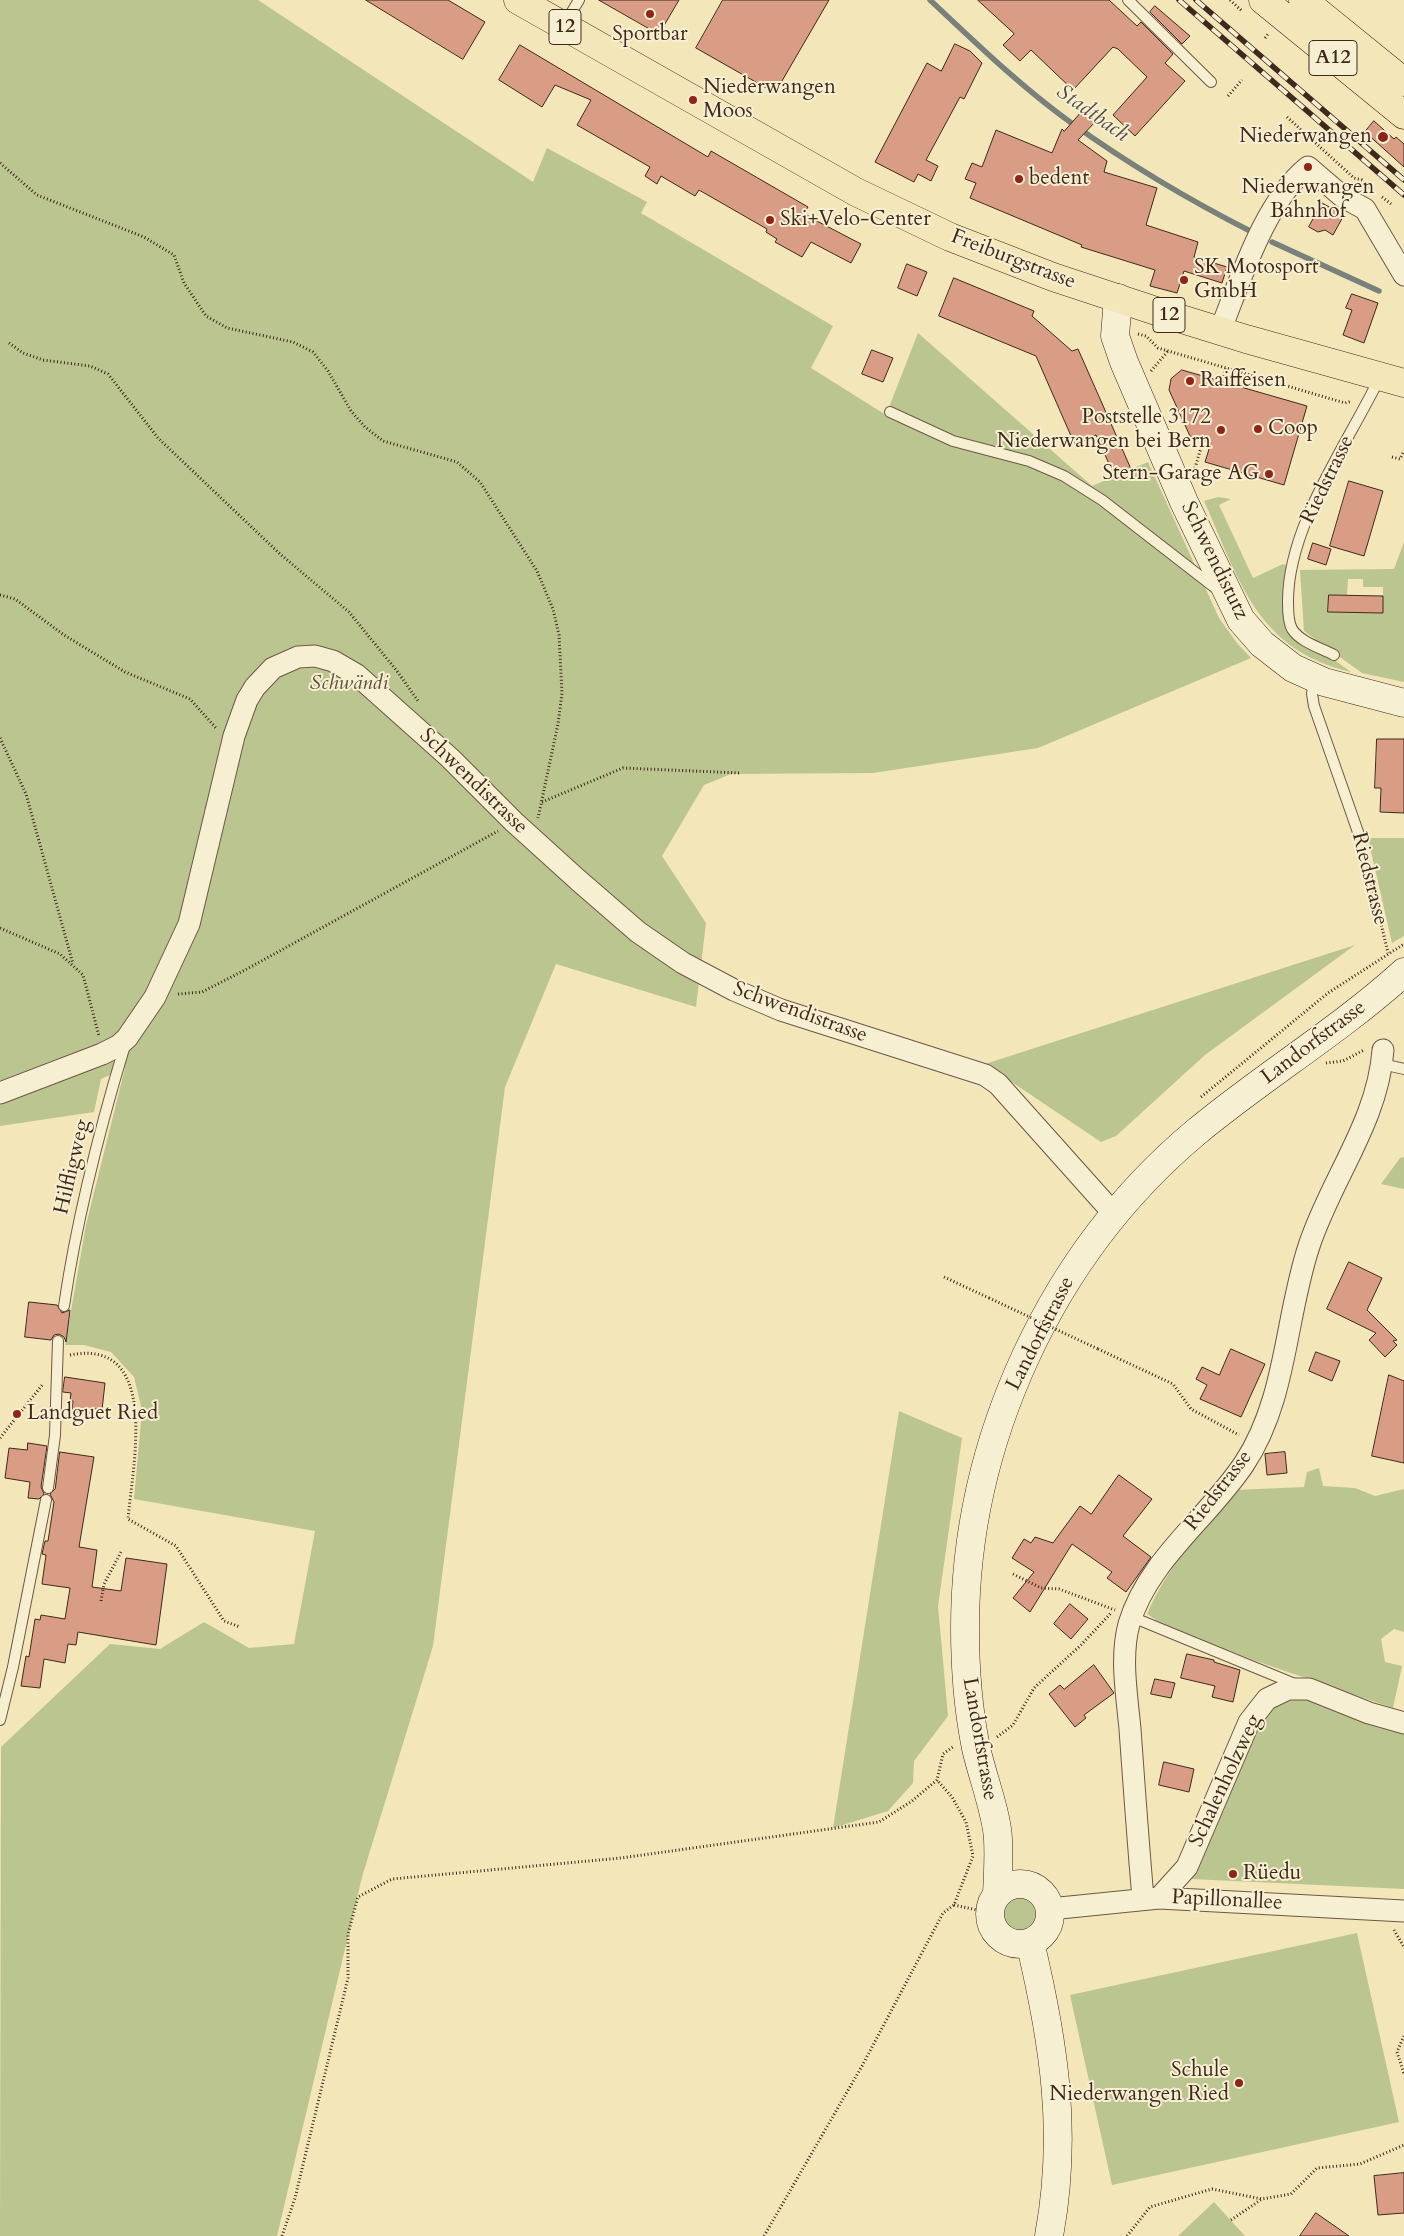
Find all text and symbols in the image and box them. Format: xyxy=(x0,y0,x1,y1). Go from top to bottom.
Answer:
marker: Sportbar xyxy=(644,8,656,20)
road number: 12 xyxy=(549,10,581,44)
place label: Sportbar xyxy=(612,22,688,48)
road number: A12 xyxy=(1309,40,1357,76)
place label: Niederwangen Moos xyxy=(703,75,836,125)
water label: Stadtbach xyxy=(1051,80,1133,148)
marker: Niederwangen Moos xyxy=(687,94,699,106)
place label: Niederwangen xyxy=(1239,124,1372,150)
marker: Niederwangen xyxy=(1376,130,1390,144)
marker: Niederwangen Bahnhof xyxy=(1302,161,1314,173)
place label: bedent xyxy=(1029,166,1089,192)
marker: bedent xyxy=(1013,173,1025,185)
place label: Niederwangen Bahnhof xyxy=(1242,175,1374,225)
place label: Ski+Velo-Center xyxy=(780,207,931,233)
marker: Ski+Velo-Center xyxy=(764,214,776,226)
street label: Freiburgstrasse xyxy=(947,225,1079,295)
place label: SK Motosport GmbH xyxy=(1194,255,1319,305)
marker: SK Motosport GmbH xyxy=(1178,274,1190,286)
road number: 12 xyxy=(1153,298,1185,332)
place label: Raiffeisen xyxy=(1200,368,1286,394)
marker: Raiffeisen xyxy=(1184,375,1196,387)
place label: Poststelle 3172 Niederwangen bei Bern xyxy=(997,405,1211,455)
place label: Coop xyxy=(1268,416,1318,442)
marker: Coop xyxy=(1252,423,1264,435)
marker: Poststelle 3172 Niederwangen bei Bern xyxy=(1215,424,1227,436)
street label: Riedstrasse xyxy=(1296,432,1360,528)
place label: Stern-Garage AG xyxy=(1102,461,1259,487)
marker: Stern-Garage AG xyxy=(1263,468,1275,480)
street label: Schwendistutz xyxy=(1175,498,1253,624)
park label: Schwändi xyxy=(310,671,388,697)
street label: Schwendistrasse xyxy=(414,724,532,840)
street label: Riedstrasse xyxy=(1345,830,1393,928)
street label: Schwendistrasse xyxy=(729,977,871,1049)
street label: Landorfstrasse xyxy=(1257,996,1371,1090)
street label: Hilfligweg xyxy=(50,1117,96,1217)
street label: Landorfstrasse xyxy=(1002,1273,1080,1395)
place label: Landguet Ried xyxy=(27,1401,158,1427)
marker: Landguet Ried xyxy=(11,1408,23,1420)
street label: Riedstrasse xyxy=(1180,1446,1258,1536)
street label: Landorfstrasse xyxy=(956,1676,1002,1802)
street label: Schalenholzweg xyxy=(1184,1711,1268,1851)
place label: Rüedu xyxy=(1243,1861,1301,1887)
marker: Rüedu xyxy=(1227,1868,1239,1880)
street label: Papillonallee xyxy=(1171,1886,1283,1916)
place label: Schule Niederwangen Ried xyxy=(1049,2058,1229,2108)
marker: Schule Niederwangen Ried xyxy=(1233,2077,1245,2089)

